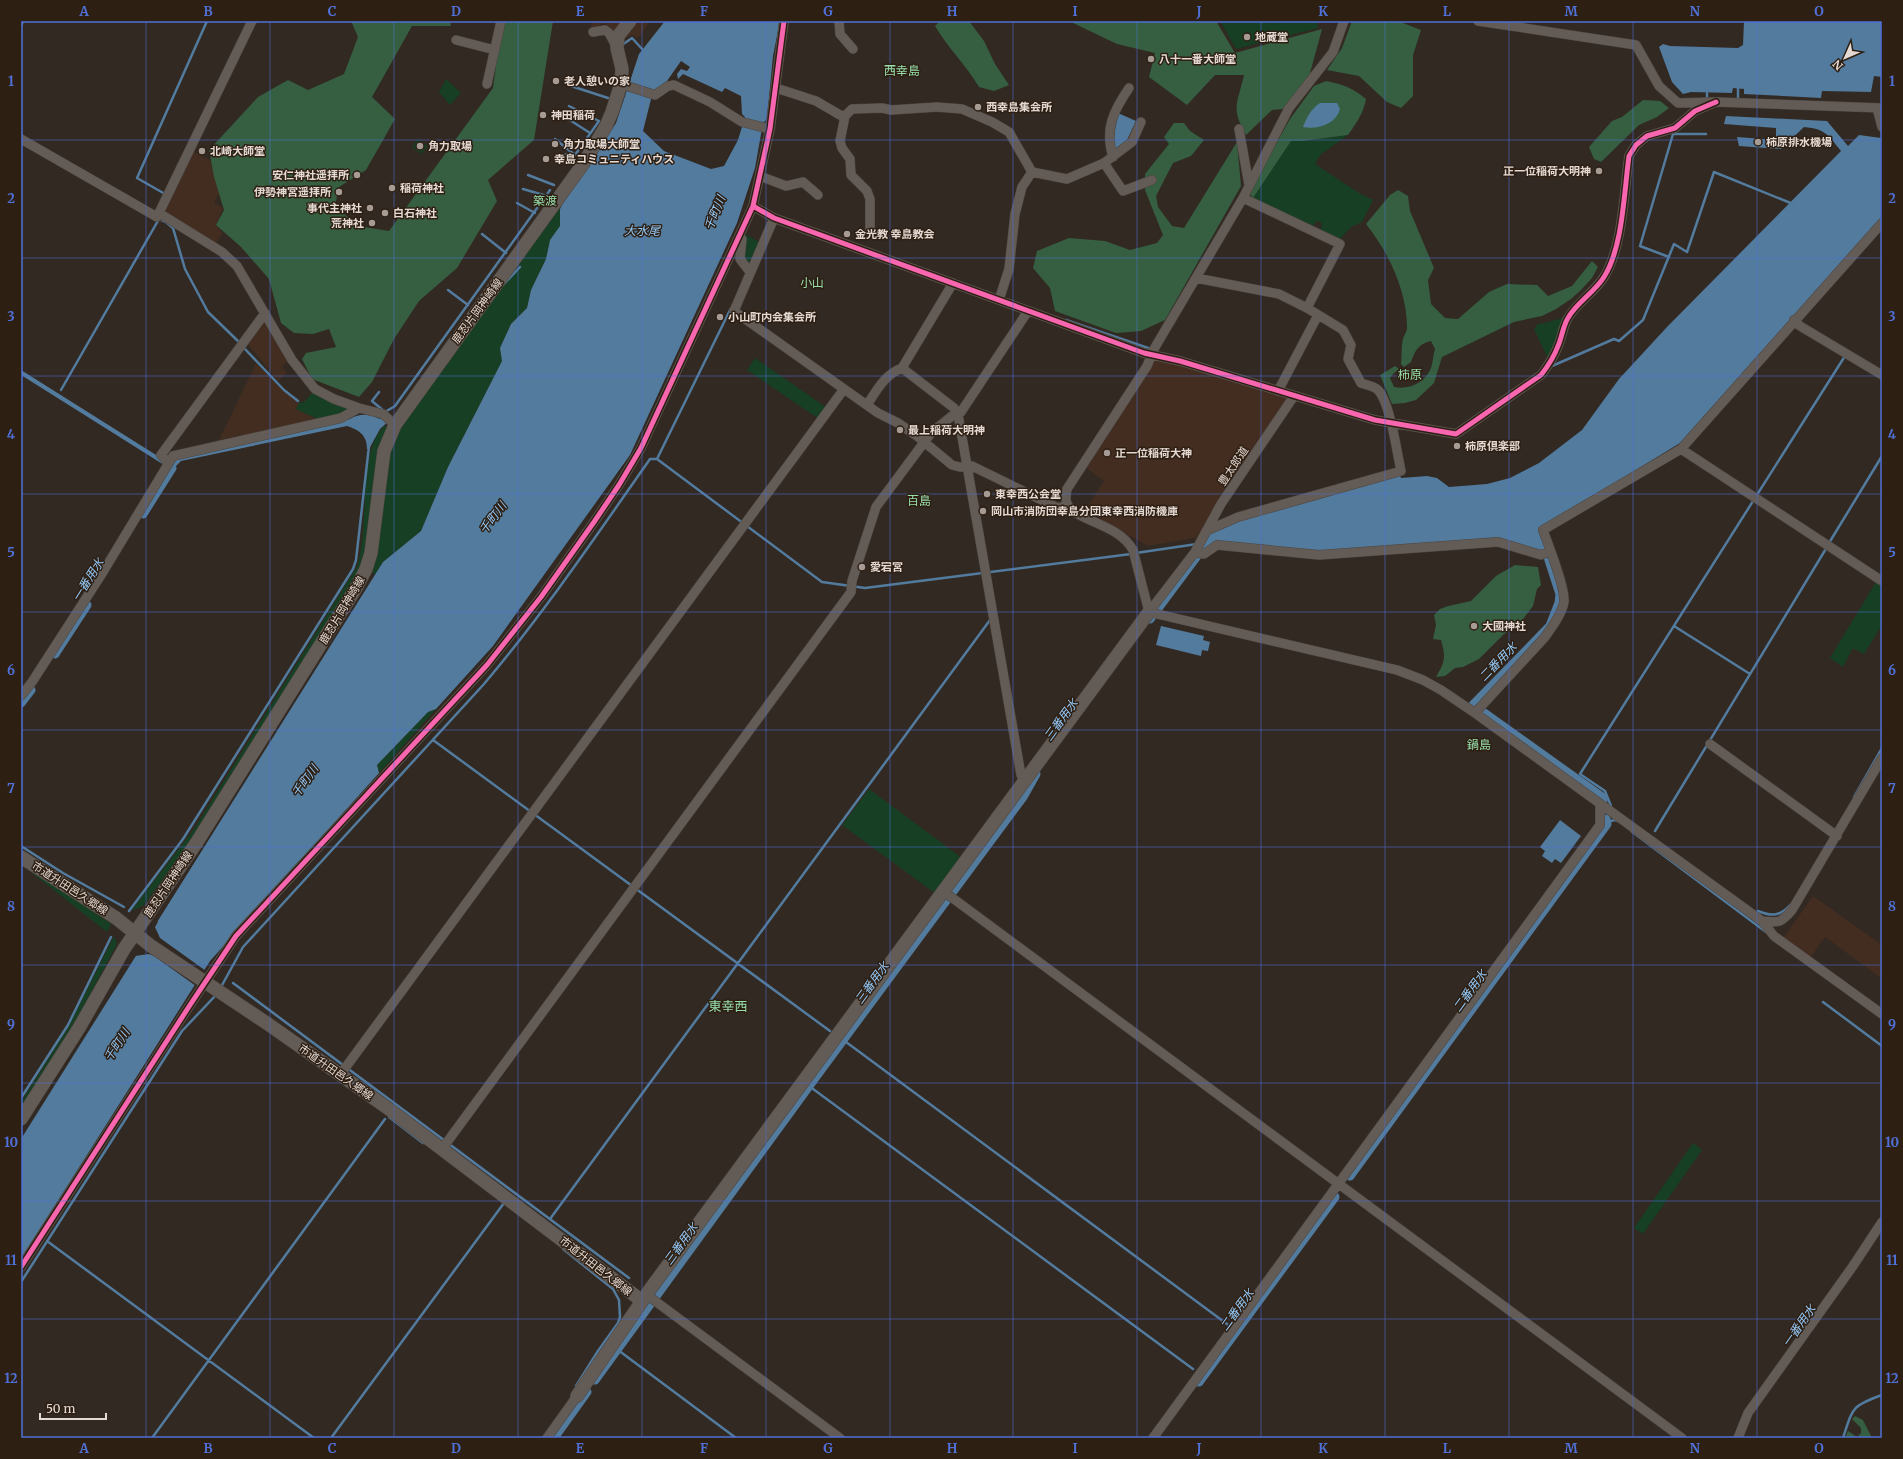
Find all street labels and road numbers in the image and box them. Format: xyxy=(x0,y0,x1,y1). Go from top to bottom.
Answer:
street label: 鹿忍片岡神崎線 xyxy=(449,276,505,346)
street label: 豊太郎道 xyxy=(1215,444,1251,488)
street label: 鹿忍片岡神崎線 xyxy=(316,573,368,647)
street label: 鹿忍片岡神崎線 xyxy=(141,848,195,920)
street label: 市道升田邑久郷線 xyxy=(29,858,111,918)
street label: 市道升田邑久郷線 xyxy=(296,1041,376,1103)
street label: 市道升田邑久郷線 xyxy=(557,1233,635,1299)

